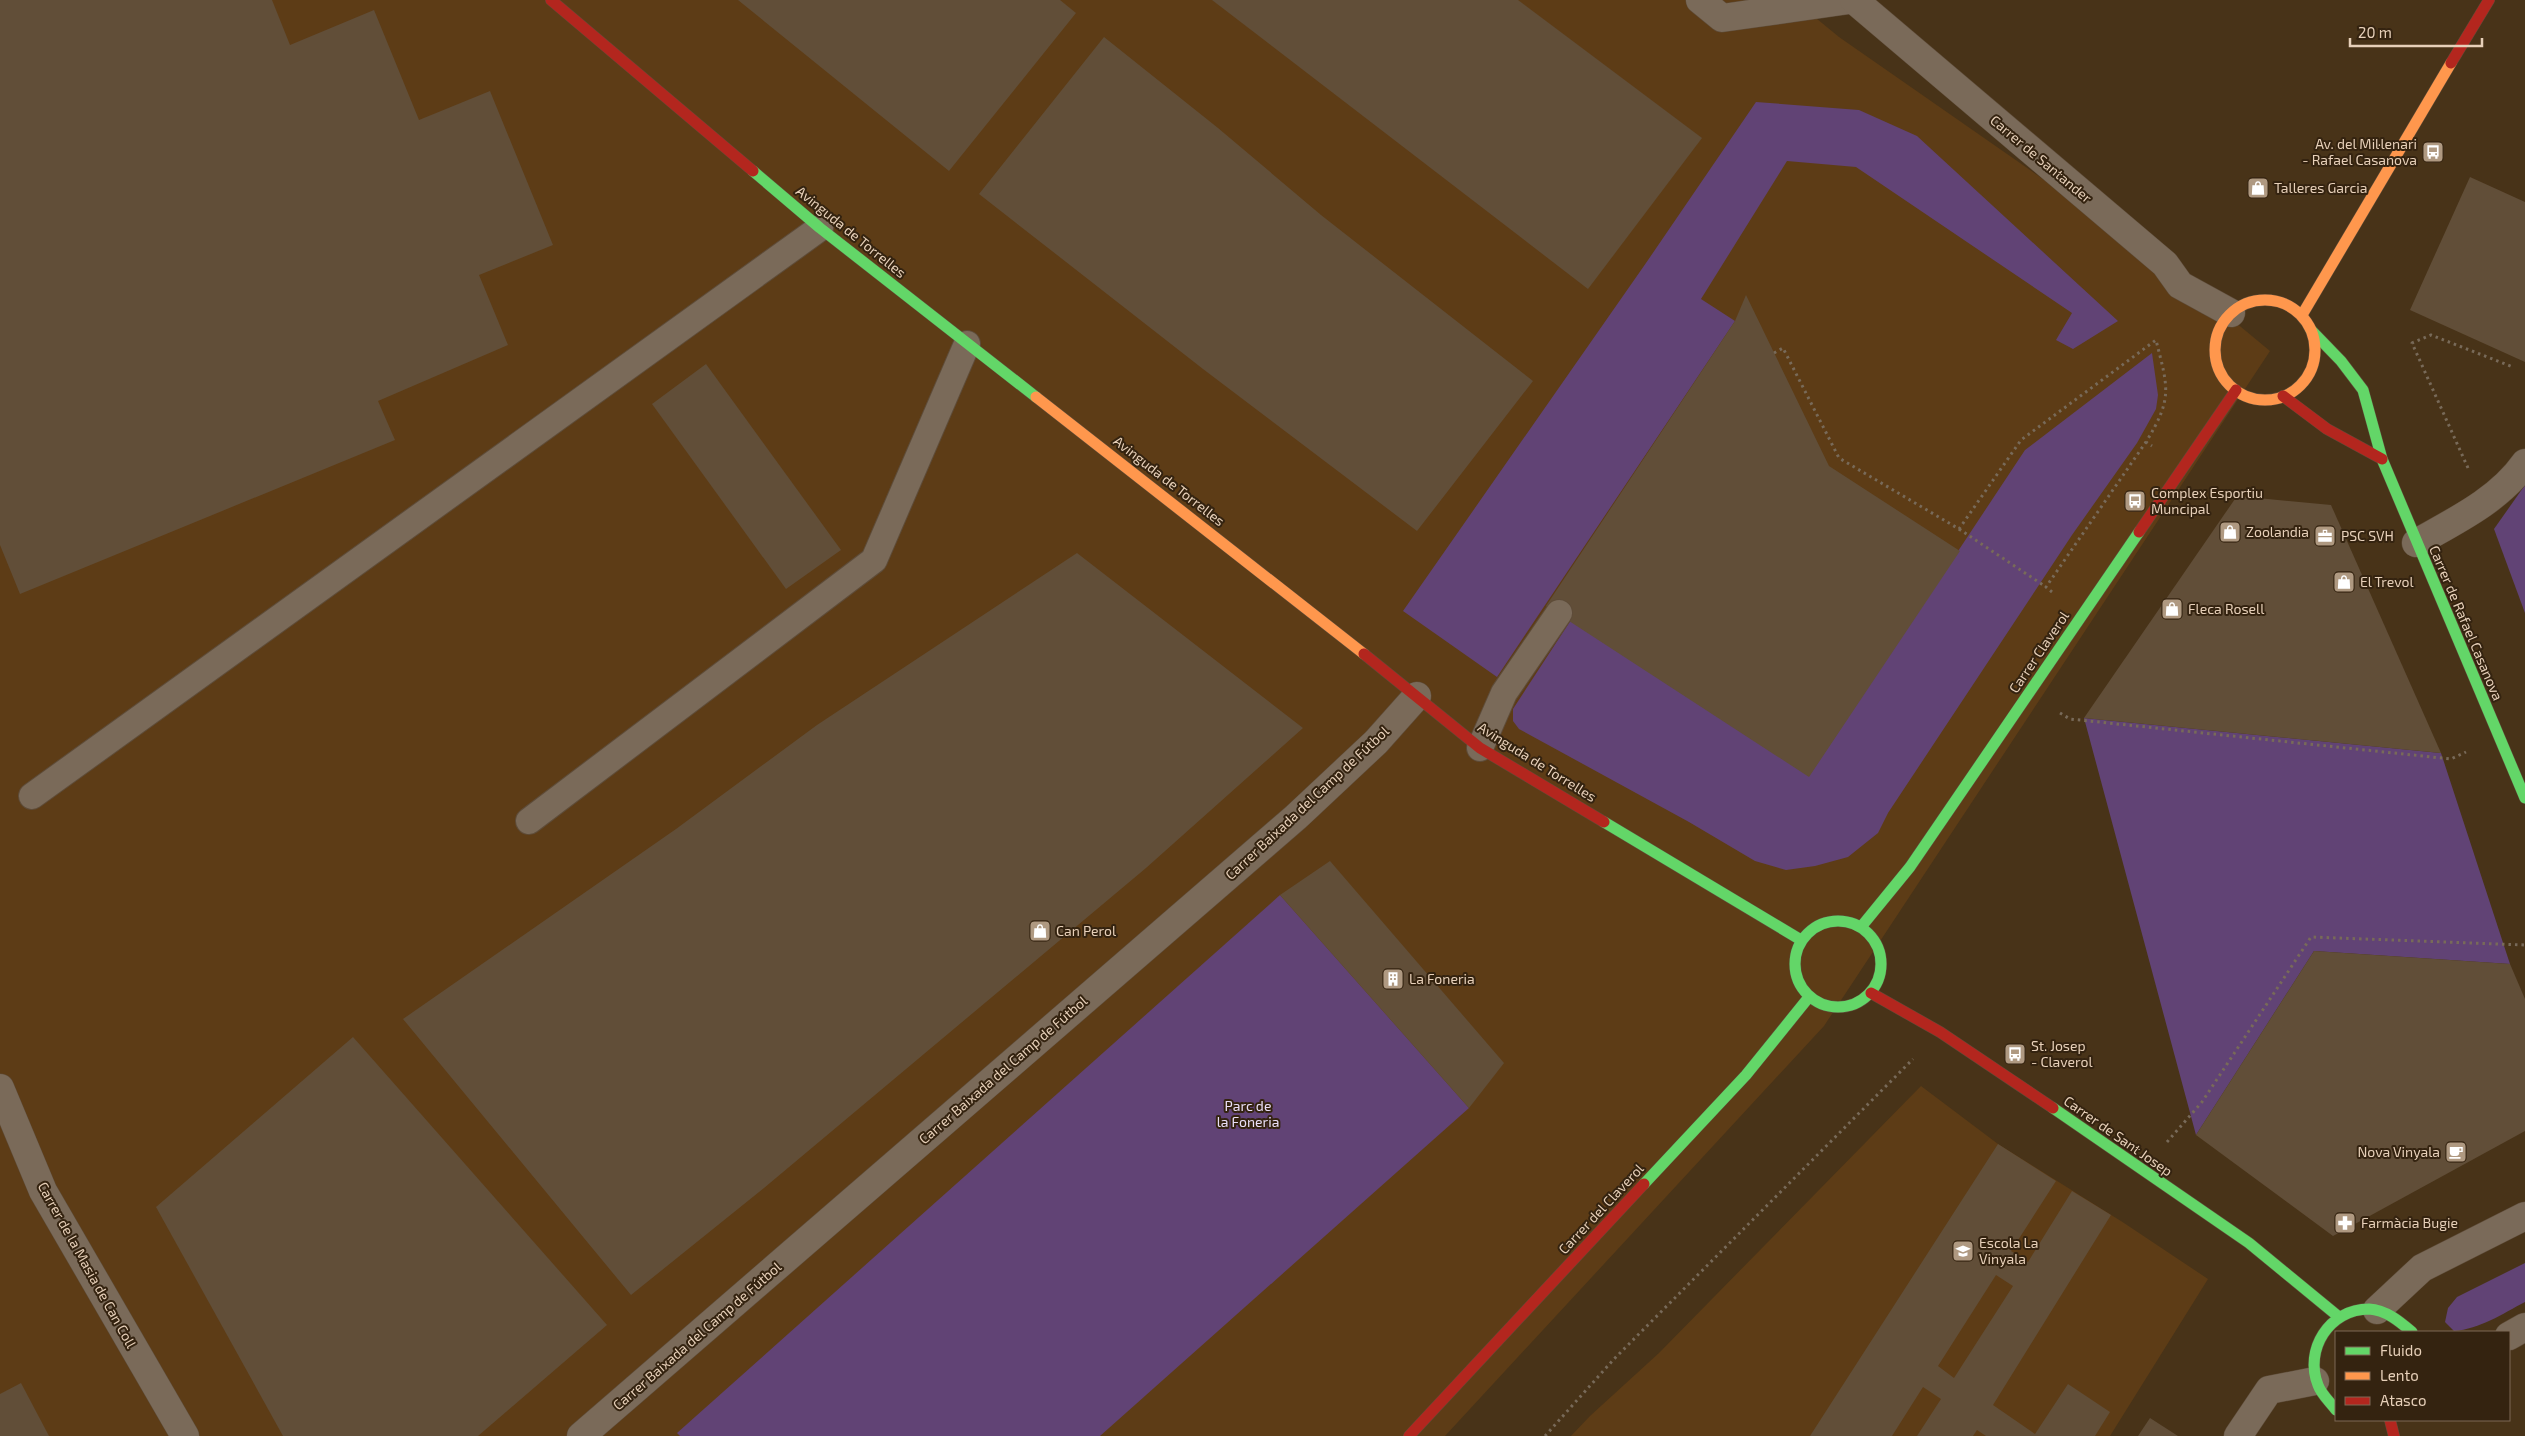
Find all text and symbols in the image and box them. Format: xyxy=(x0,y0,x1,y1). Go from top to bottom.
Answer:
scale bar xyxy=(2350,15,2482,47)
text: 20 m xyxy=(2358,23,2392,41)
street label: Carrer de Santander xyxy=(1987,111,2096,206)
place label: Av. del Mil·lenari - Rafael Casanova xyxy=(2302,135,2417,168)
bus stop icon: Av. del Mil·lenari - Rafael Casanova xyxy=(2421,140,2445,164)
shop icon: Talleres Garcia xyxy=(2246,176,2270,200)
place label: Talleres Garcia xyxy=(2274,179,2367,196)
street label: Avinguda de Torrelles xyxy=(793,182,910,281)
street label: Avinguda de Torrelles xyxy=(1110,432,1228,529)
place label: Complex Esportiu Muncipal xyxy=(2151,484,2263,517)
bus stop icon: Complex Esportiu Muncipal xyxy=(2123,489,2147,513)
shop icon: Zoolandia xyxy=(2218,520,2242,544)
place label: Zoolandia xyxy=(2246,523,2309,540)
office icon: PSC SVH xyxy=(2313,524,2337,548)
place label: PSC SVH xyxy=(2341,527,2394,544)
street label: Carrer de Rafael Casanova xyxy=(2426,543,2507,703)
shop icon: El Trevol xyxy=(2332,570,2356,594)
place label: El Trevol xyxy=(2360,573,2414,590)
shop icon: Fleca Rosell xyxy=(2160,597,2184,621)
place label: Fleca Rosell xyxy=(2188,600,2265,617)
street label: Carrer Claverol xyxy=(2005,607,2073,696)
street label: Avinguda de Torrelles xyxy=(1475,718,1600,805)
street label: Carrer Baixada del Camp de Fútbol xyxy=(1221,722,1393,883)
shop icon: Can Perol xyxy=(1028,919,1052,943)
place label: Can Perol xyxy=(1056,922,1117,939)
building icon: La Foneria xyxy=(1381,967,1405,991)
place label: La Foneria xyxy=(1409,970,1475,987)
street label: Carrer Baixada del Camp de Fútbol xyxy=(915,991,1091,1147)
place label: St. Josep - Claverol xyxy=(2031,1037,2093,1070)
bus stop icon: St. Josep - Claverol xyxy=(2003,1042,2027,1066)
street label: Carrer de Sant Josep xyxy=(2061,1092,2176,1179)
park label: Parc de la Foneria xyxy=(1217,1097,1279,1130)
cafe icon: Nova Vinyala xyxy=(2444,1140,2468,1164)
place label: Nova Vinyala xyxy=(2357,1143,2440,1160)
street label: Carrer del Claverol xyxy=(1554,1159,1647,1257)
street label: Carrer de la Masia de Can Coll xyxy=(35,1179,141,1352)
pharmacy icon: Farmàcia Bugie xyxy=(2333,1211,2357,1235)
place label: Farmàcia Bugie xyxy=(2361,1214,2458,1231)
place label: Escola La Vinyala xyxy=(1979,1234,2039,1267)
school or university icon: Escola La Vinyala xyxy=(1951,1239,1975,1263)
street label: Carrer Baixada del Camp de Fútbol xyxy=(609,1257,785,1413)
legend xyxy=(2335,1331,2510,1421)
text: Fluido xyxy=(2380,1341,2422,1359)
text: Lento xyxy=(2380,1366,2419,1384)
text: Atasco xyxy=(2380,1391,2426,1409)

